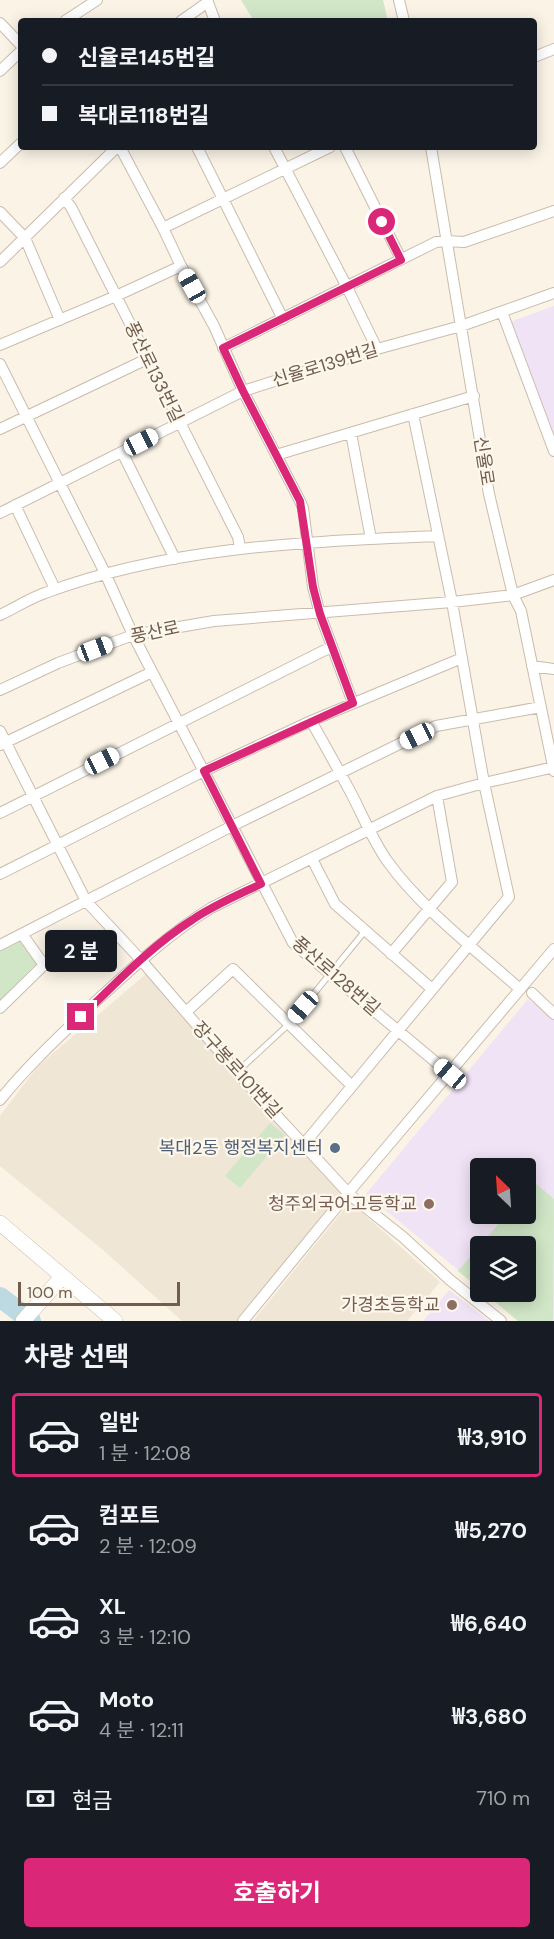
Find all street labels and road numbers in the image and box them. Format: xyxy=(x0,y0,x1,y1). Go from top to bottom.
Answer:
street label: 풍산로133번길 xyxy=(119,317,189,427)
street label: 신율로139번길 xyxy=(269,337,381,393)
street label: 신율로 xyxy=(468,435,500,487)
street label: 풍산로 xyxy=(128,615,182,649)
street label: 풍산로128번길 xyxy=(287,931,385,1021)
street label: 장구봉로101번길 xyxy=(187,1016,287,1124)

